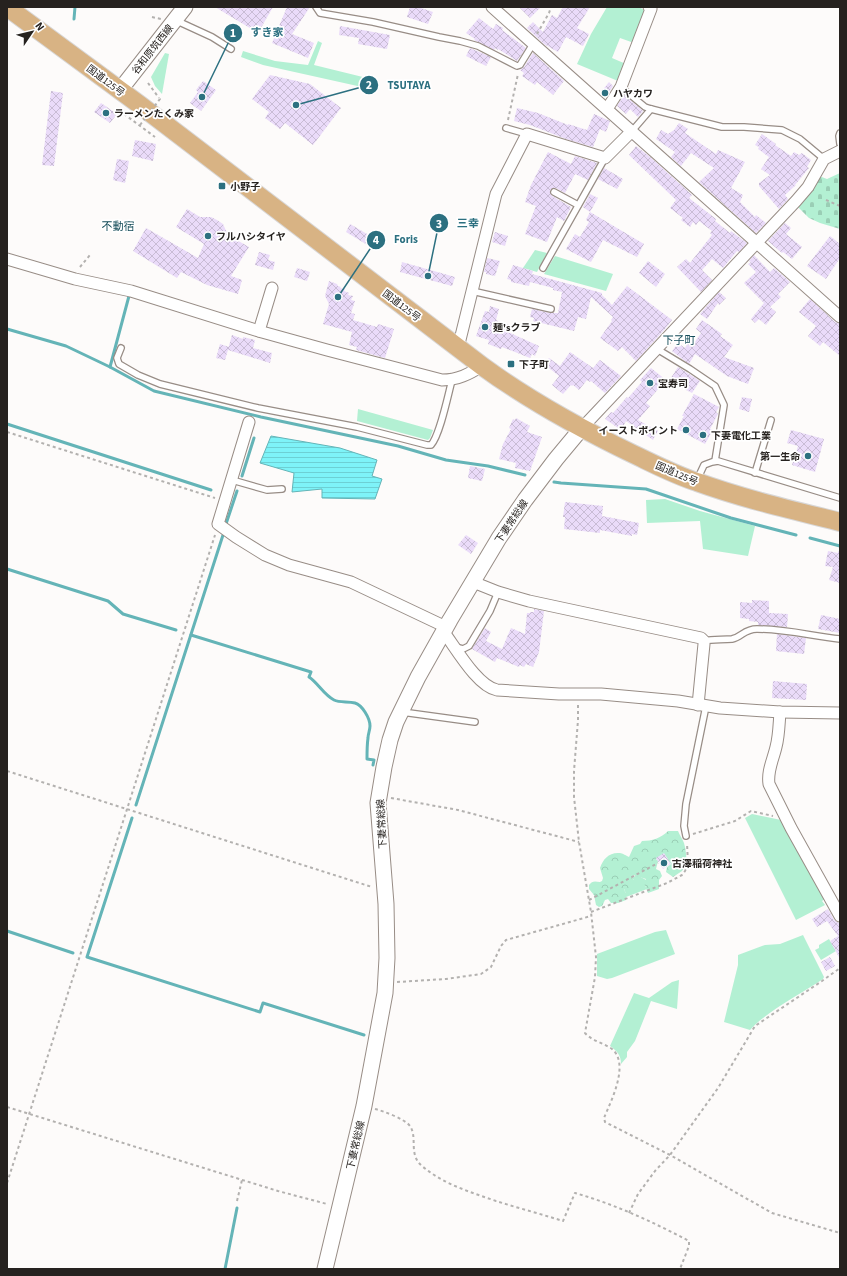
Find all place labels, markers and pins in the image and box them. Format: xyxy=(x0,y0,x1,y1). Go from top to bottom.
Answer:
callout: すき家 xyxy=(223,21,292,44)
callout: TSUTAYA xyxy=(359,74,438,97)
place label: ハヤカワ xyxy=(613,87,653,101)
marker: ハヤカワ xyxy=(600,88,610,98)
place label: ラーメンたくみ家 xyxy=(114,107,194,121)
marker: ラーメンたくみ家 xyxy=(101,108,111,118)
place label: 小野子 xyxy=(230,180,260,194)
marker: 小野子 xyxy=(217,181,227,191)
callout: 三幸 xyxy=(429,212,487,235)
callout: Foris xyxy=(366,228,426,251)
place label: フルハシタイヤ xyxy=(216,230,286,244)
marker: フルハシタイヤ xyxy=(203,231,213,241)
place label: 麺'sクラブ xyxy=(493,321,540,335)
marker: 麺'sクラブ xyxy=(480,322,490,332)
place label: 下子町 xyxy=(519,358,549,372)
marker: 下子町 xyxy=(506,359,516,369)
place label: 宝寿司 xyxy=(658,377,688,391)
marker: 宝寿司 xyxy=(645,378,655,388)
place label: イーストポイント xyxy=(599,424,678,438)
marker: イーストポイント xyxy=(681,425,691,435)
place label: 下妻電化工業 xyxy=(711,429,771,443)
marker: 下妻電化工業 xyxy=(698,430,708,440)
place label: 第一生命 xyxy=(760,450,801,464)
marker: 第一生命 xyxy=(803,451,813,461)
place label: 古澤稲荷神社 xyxy=(672,857,733,871)
marker: 古澤稲荷神社 xyxy=(659,858,669,868)

